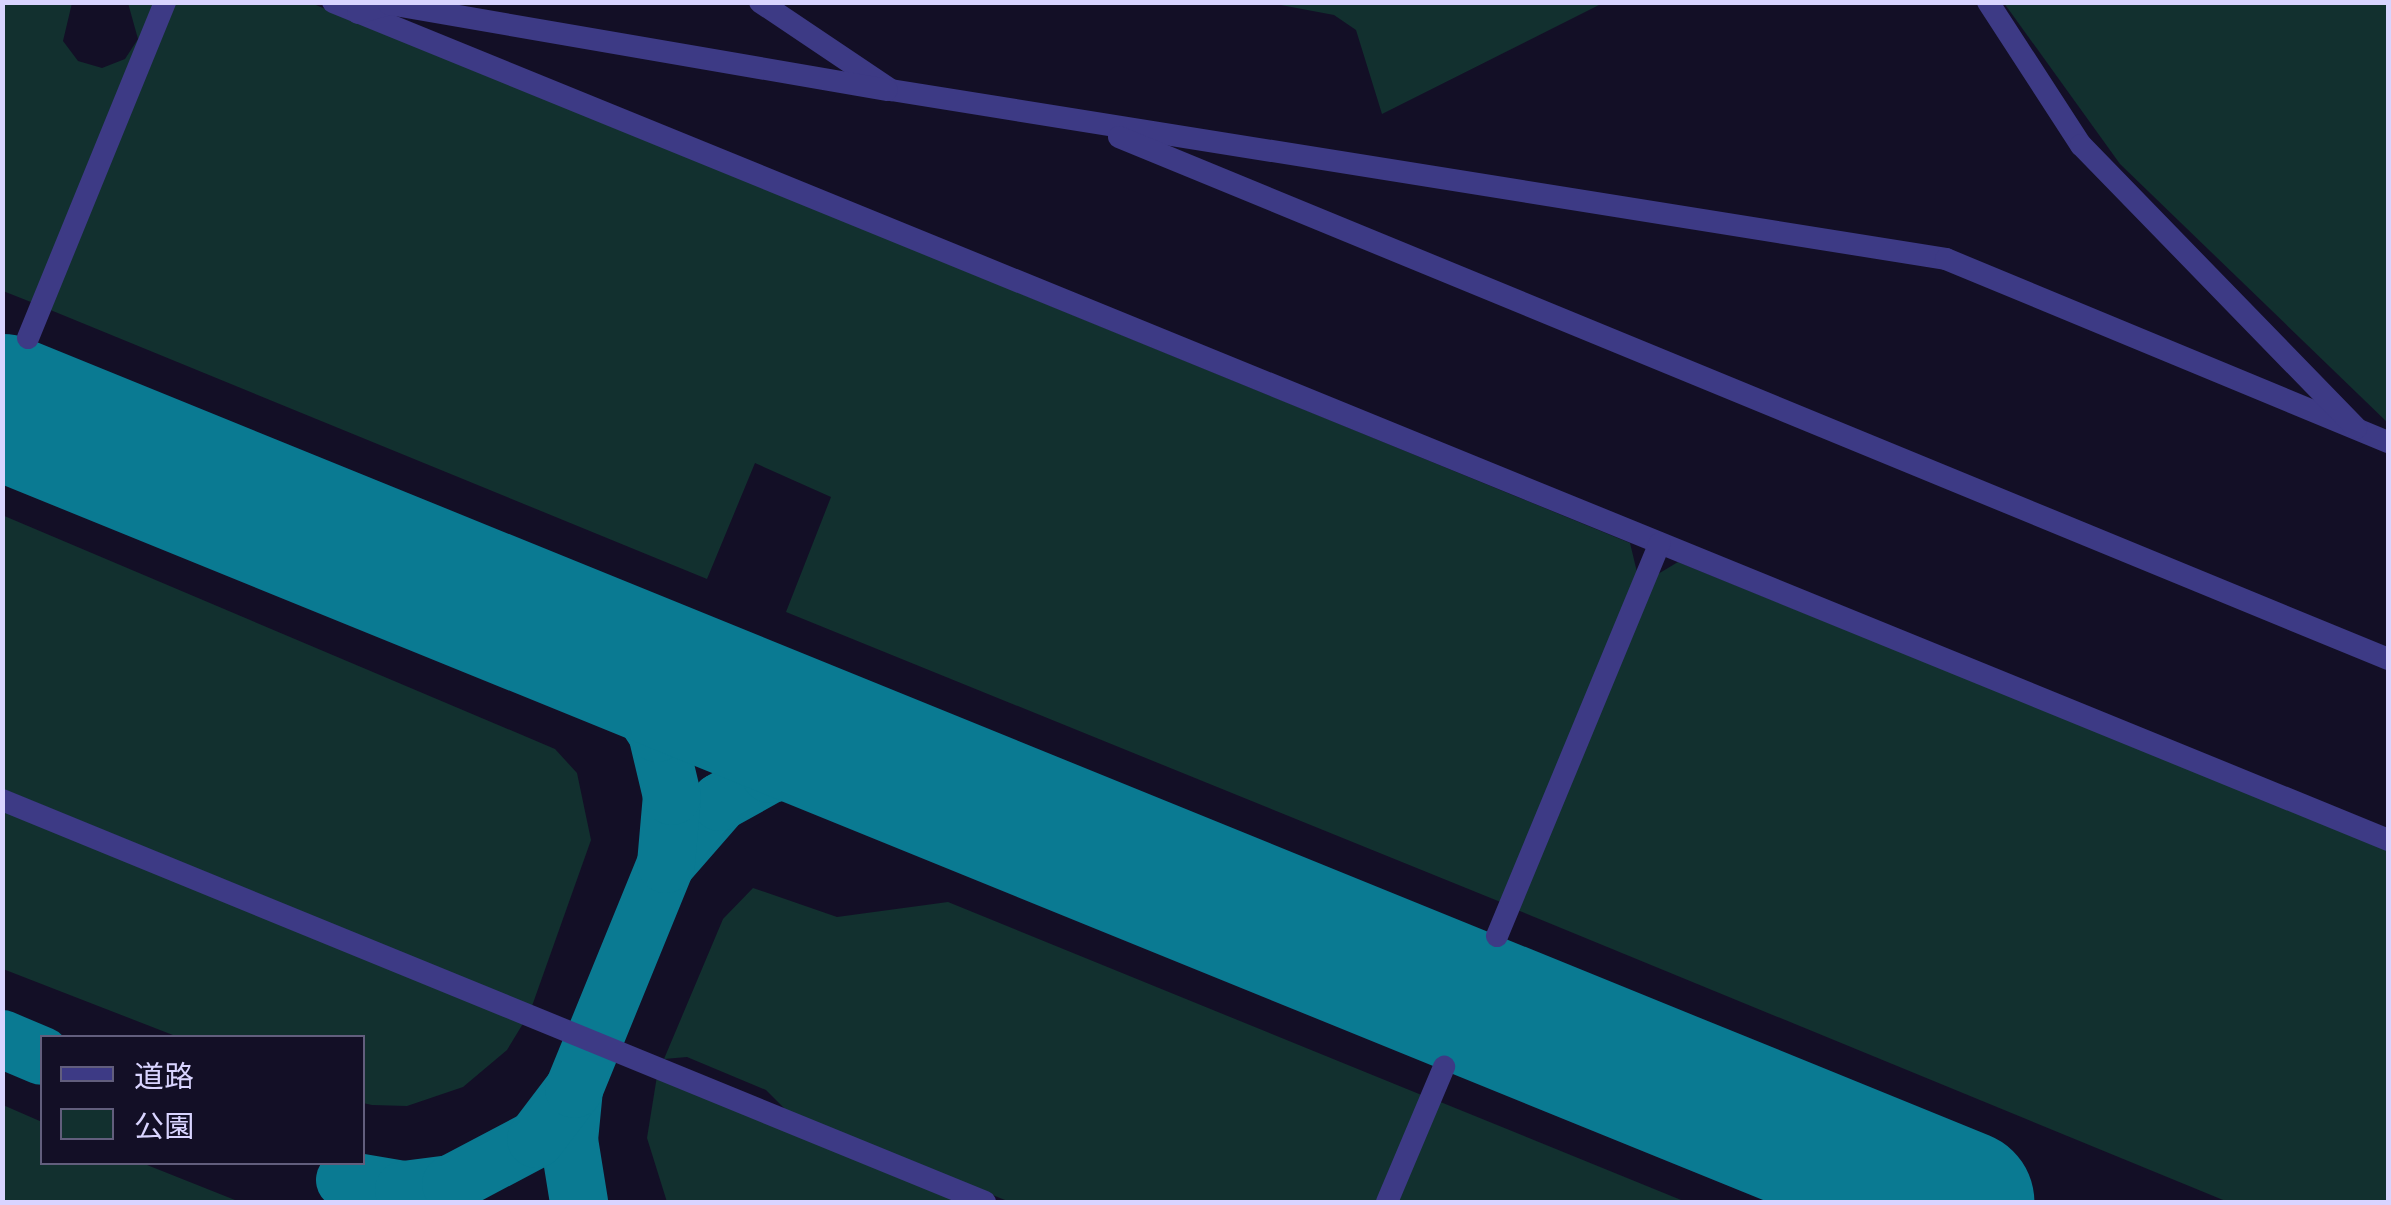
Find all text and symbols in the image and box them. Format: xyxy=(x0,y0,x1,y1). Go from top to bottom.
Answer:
legend xyxy=(40,1035,365,1165)
text: 道路 xyxy=(134,1059,194,1095)
text: 公園 xyxy=(134,1109,194,1145)

